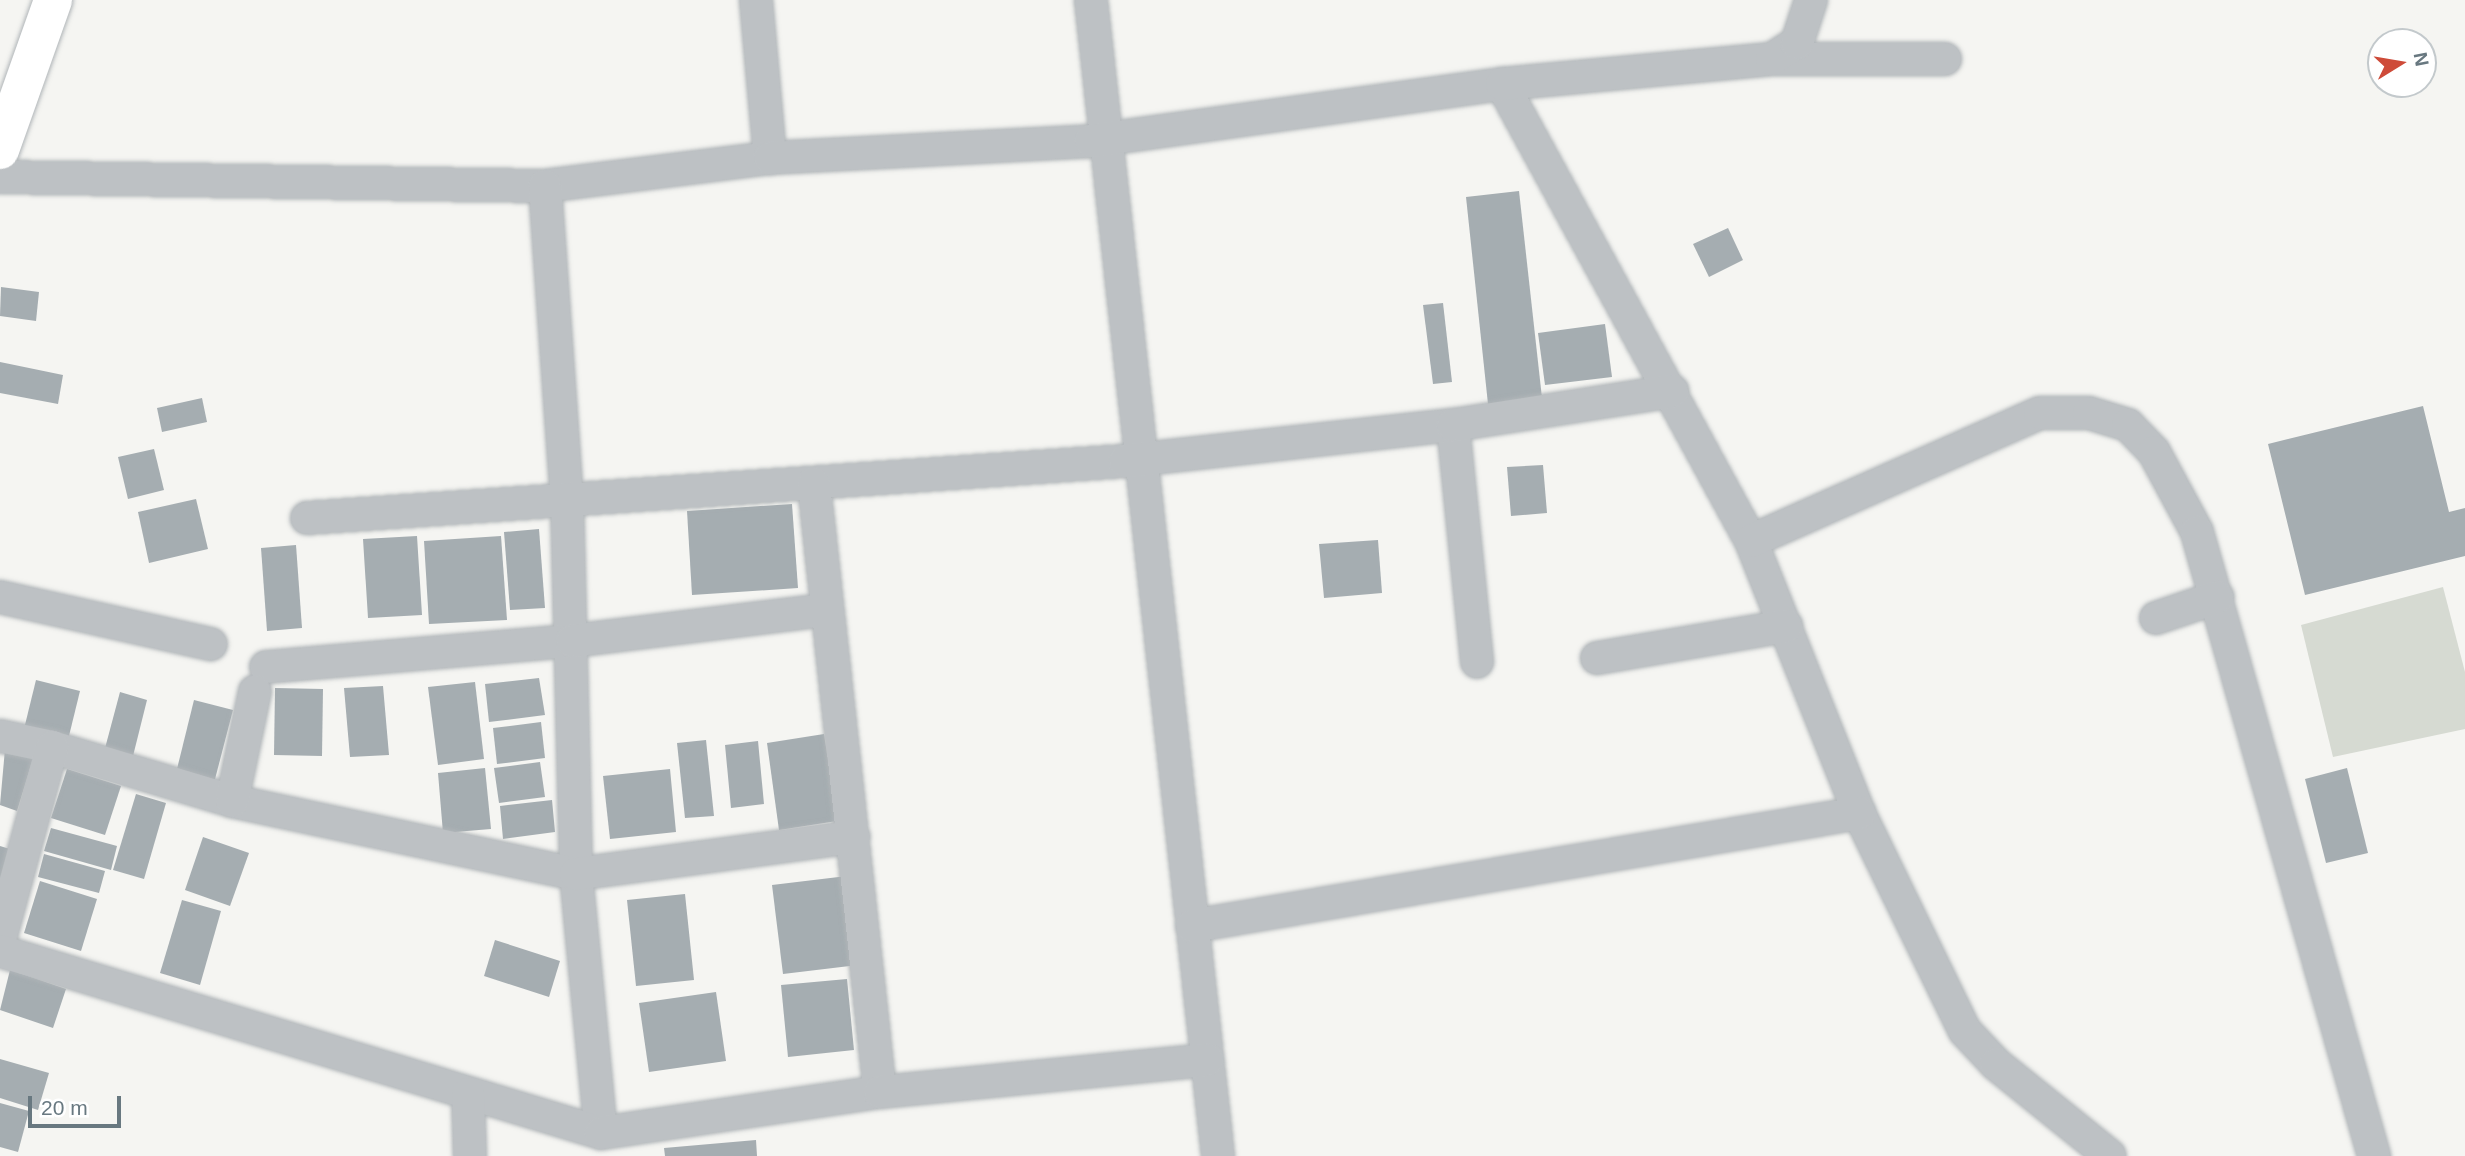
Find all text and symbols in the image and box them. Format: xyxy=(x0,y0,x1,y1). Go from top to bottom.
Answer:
north arrow xyxy=(2367,28,2437,98)
text: N xyxy=(2410,51,2433,68)
scale bar xyxy=(32,1082,124,1126)
text: 20 m xyxy=(41,1096,88,1119)

